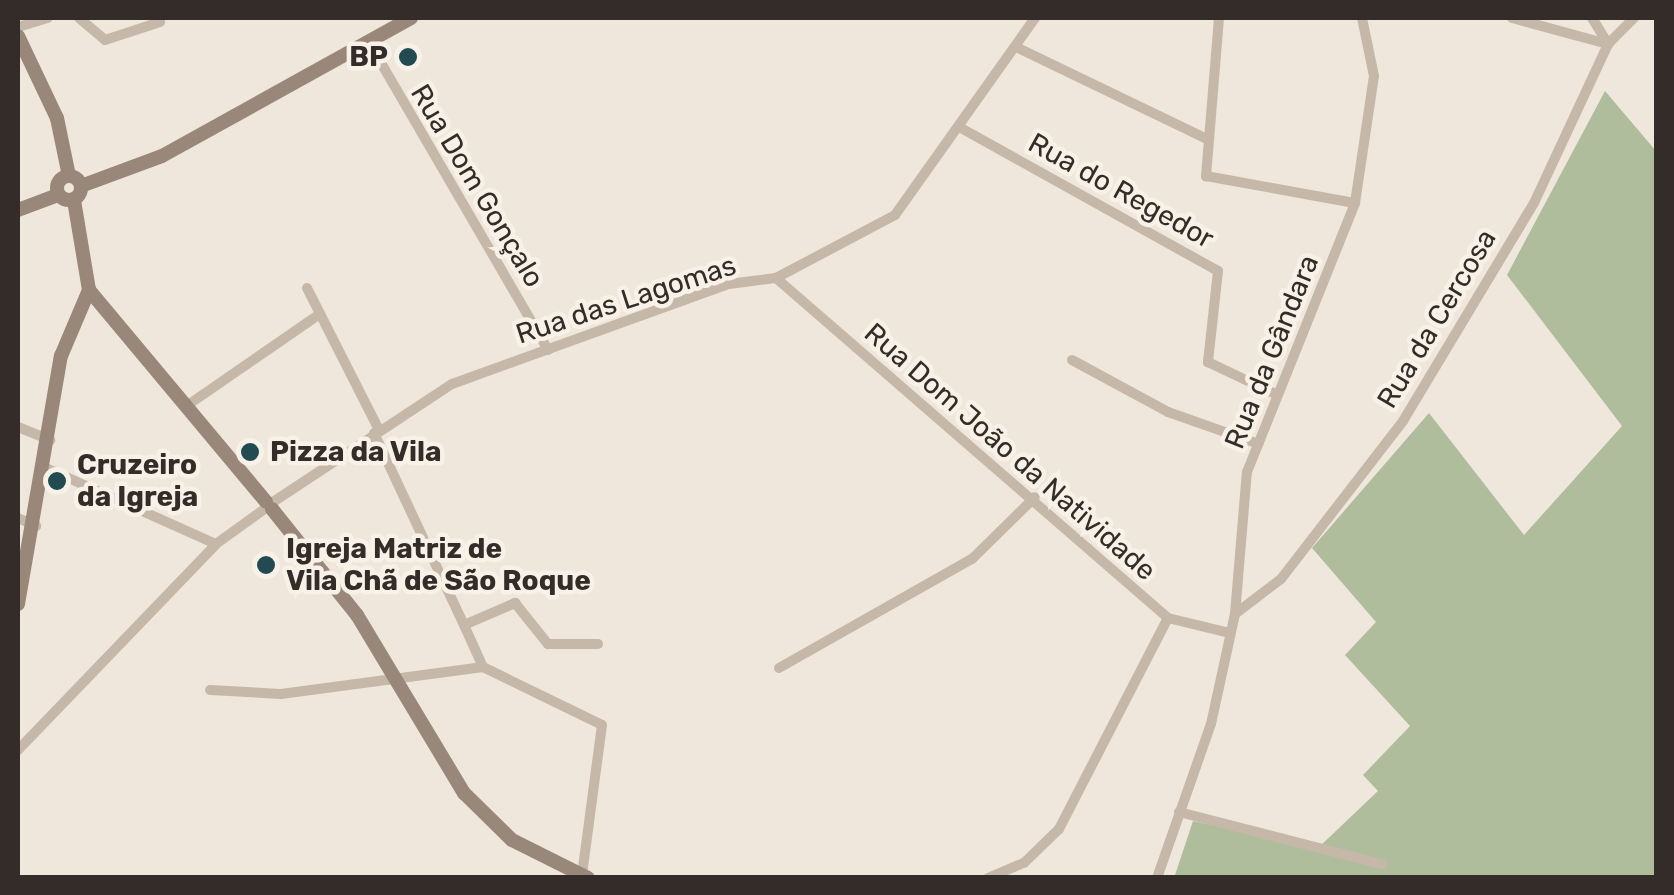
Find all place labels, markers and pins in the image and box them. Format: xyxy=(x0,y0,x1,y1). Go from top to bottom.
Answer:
place label: BP xyxy=(349,40,388,74)
marker: BP xyxy=(397,46,419,68)
place label: Pizza da Vila xyxy=(270,435,442,469)
marker: Pizza da Vila xyxy=(239,441,261,463)
place label: Cruzeiro da Igreja xyxy=(77,448,198,514)
marker: Cruzeiro da Igreja xyxy=(46,470,68,492)
place label: Igreja Matriz de Vila Chã de São Roque xyxy=(286,532,591,598)
marker: Igreja Matriz de Vila Chã de São Roque xyxy=(255,554,277,576)

